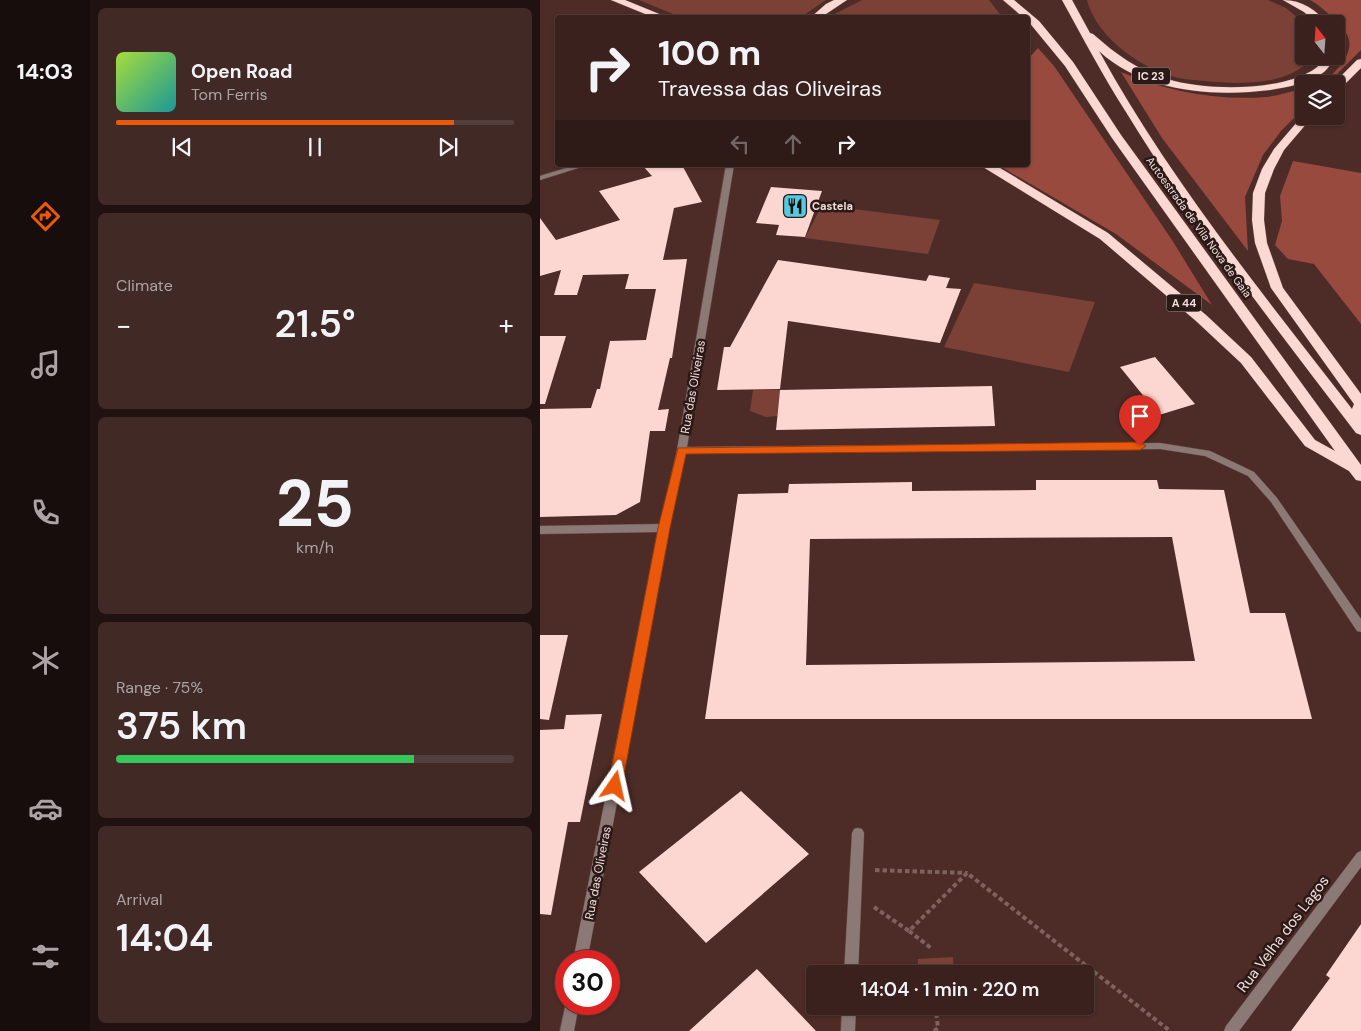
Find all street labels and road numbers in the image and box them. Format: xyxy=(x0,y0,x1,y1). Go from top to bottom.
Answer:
road number: IC 23 xyxy=(1132,68,1170,84)
street label: Autoestrada de Vila Nova de Gaia xyxy=(1143,154,1255,300)
road number: A 44 xyxy=(1166,294,1202,312)
street label: Rua das Oliveiras xyxy=(677,339,709,435)
street label: Rua das Oliveiras xyxy=(581,825,615,921)
street label: Rua Velha dos Lagos xyxy=(1232,871,1334,997)

